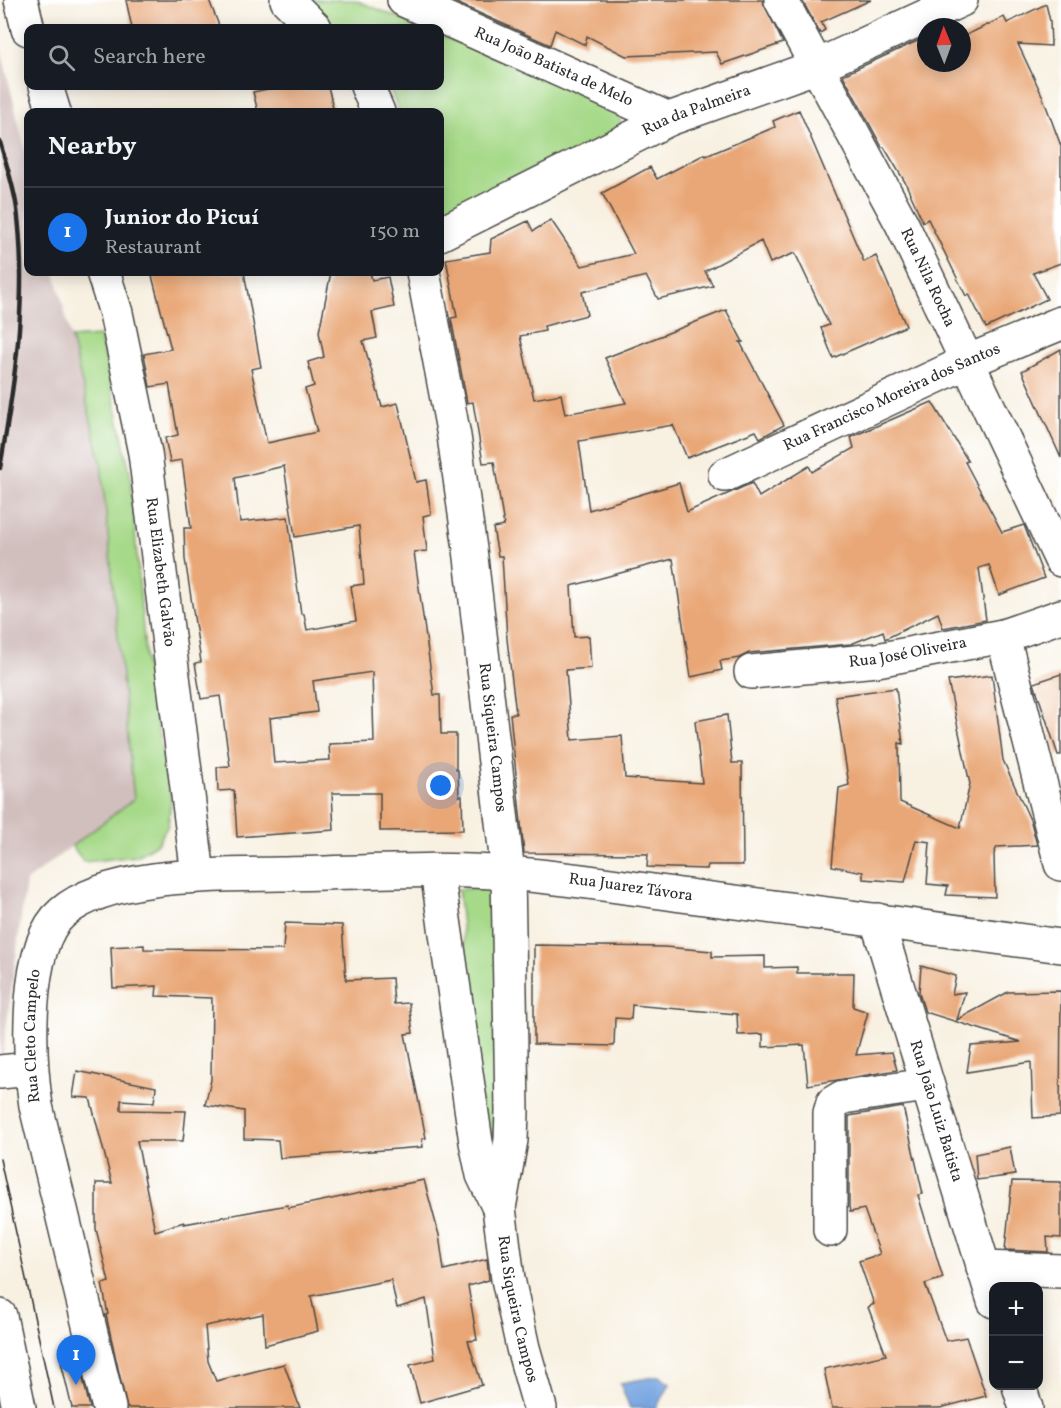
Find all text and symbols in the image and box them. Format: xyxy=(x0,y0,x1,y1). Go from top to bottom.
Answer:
north arrow xyxy=(917,18,971,72)
street label: Rua João Batista de Melo xyxy=(471,22,636,112)
search box xyxy=(24,24,444,90)
icon: search xyxy=(45,41,78,74)
text: Search here xyxy=(93,42,206,73)
street label: Rua da Palmeira xyxy=(639,80,754,142)
text: Nearby xyxy=(48,129,137,165)
text: Junior do Picuí xyxy=(105,203,259,234)
text: 1 xyxy=(63,218,72,246)
text: 150 m xyxy=(369,218,420,246)
street label: Rua Nila Rocha xyxy=(895,225,960,331)
text: Restaurant xyxy=(105,234,202,262)
street label: Rua Francisco Moreira dos Santos xyxy=(780,338,1004,457)
street label: Rua Elizabeth Galvão xyxy=(140,496,180,648)
street label: Rua José Oliveira xyxy=(848,632,969,674)
street label: Rua Siqueira Campos xyxy=(472,662,512,814)
your location xyxy=(426,771,455,800)
street label: Rua Juarez Távora xyxy=(567,868,694,907)
street label: Rua Cleto Campelo xyxy=(20,967,47,1104)
street label: Rua João Luiz Batista xyxy=(904,1038,968,1185)
street label: Rua Siqueira Campos xyxy=(492,1234,543,1385)
map controls xyxy=(989,1282,1043,1390)
button: + xyxy=(989,1282,1043,1336)
pin: 1 xyxy=(56,1336,96,1385)
button: − xyxy=(989,1336,1043,1390)

